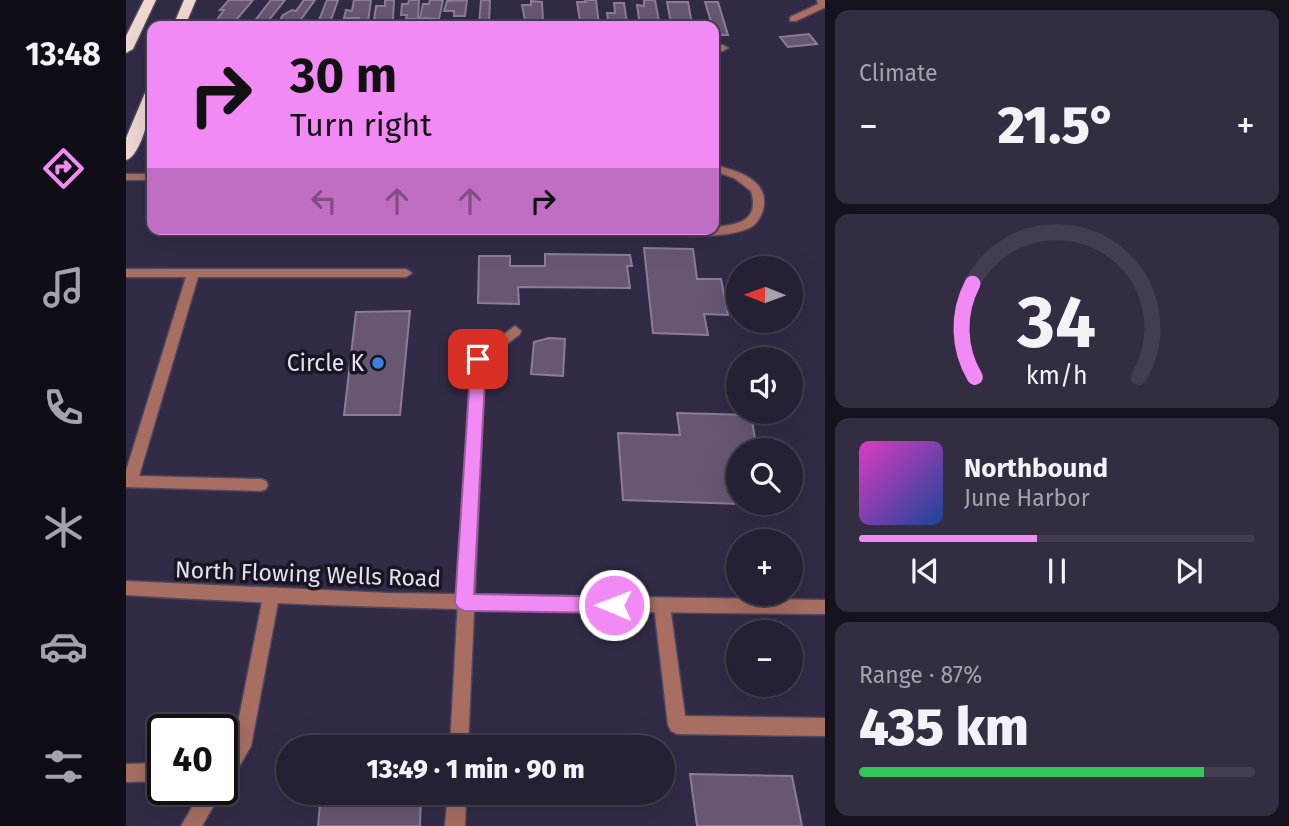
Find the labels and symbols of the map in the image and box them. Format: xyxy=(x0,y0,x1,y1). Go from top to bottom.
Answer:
north arrow xyxy=(726,256,803,332)
pin xyxy=(448,329,508,389)
place label: Circle K xyxy=(287,349,364,377)
marker: Circle K xyxy=(370,355,386,371)
street label: North Flowing Wells Road xyxy=(174,555,442,593)
position arrow xyxy=(577,568,651,642)
speed limit sign: 40 xyxy=(147,714,238,805)

